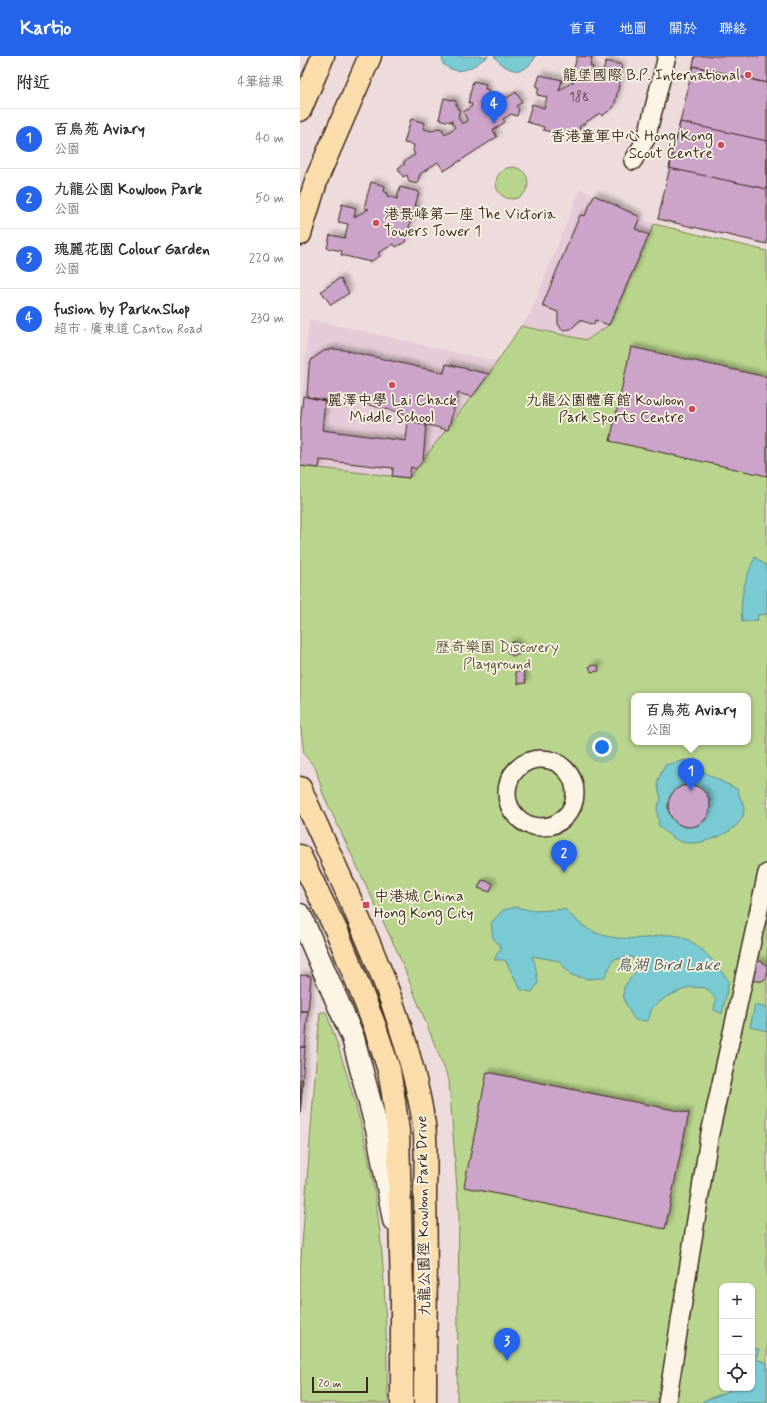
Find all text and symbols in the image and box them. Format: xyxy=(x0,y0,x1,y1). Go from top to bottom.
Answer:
text: Kartio xyxy=(20,16,71,41)
text: 首頁 xyxy=(569,20,597,38)
text: 地圖 xyxy=(619,20,647,38)
text: 關於 xyxy=(669,20,697,38)
text: 聯絡 xyxy=(719,20,747,38)
place label: 龍堡國際 B.P. International xyxy=(562,66,740,86)
marker: 龍堡國際 B.P. International xyxy=(743,70,753,80)
text: 附近 xyxy=(16,72,50,94)
text: 4筆結果 xyxy=(237,74,284,91)
house number: 188 xyxy=(569,89,589,106)
pin: 4 xyxy=(481,91,507,124)
text: 百鳥苑 Aviary xyxy=(54,120,145,140)
place label: 香港童軍中心 Hong Kong Scout Centre xyxy=(550,127,713,164)
text: 1 xyxy=(26,130,32,147)
text: 40 m xyxy=(255,130,284,147)
marker: 香港童軍中心 Hong Kong Scout Centre xyxy=(716,140,726,150)
text: 公園 xyxy=(54,141,80,158)
text: 九龍公園 Kowloon Park xyxy=(54,180,202,200)
text: 2 xyxy=(26,190,32,207)
text: 50 m xyxy=(255,190,284,207)
text: 公園 xyxy=(54,201,80,218)
place label: 港景峰第一座 The Victoria Towers Tower 1 xyxy=(384,205,557,242)
marker: 港景峰第一座 The Victoria Towers Tower 1 xyxy=(371,218,381,228)
text: 瑰麗花園 Colour Garden xyxy=(54,240,210,260)
text: 3 xyxy=(26,250,32,267)
text: 220 m xyxy=(249,250,284,267)
text: 公園 xyxy=(54,261,80,278)
text: fusion by ParknShop xyxy=(54,300,190,320)
text: 4 xyxy=(25,310,33,327)
text: 230 m xyxy=(250,310,284,327)
text: 超市 · 廣東道 Canton Road xyxy=(54,321,203,338)
marker: 麗澤中學 Lai Chack Middle School xyxy=(387,380,397,390)
place label: 麗澤中學 Lai Chack Middle School xyxy=(327,391,457,428)
place label: 九龍公園體育館 Kowloon Park Sports Centre xyxy=(526,391,684,428)
marker: 九龍公園體育館 Kowloon Park Sports Centre xyxy=(687,404,697,414)
park label: 歷奇樂園 Discovery Playground xyxy=(435,638,559,675)
popup xyxy=(631,693,751,745)
text: 百鳥苑 Aviary xyxy=(646,701,736,721)
text: 公園 xyxy=(646,722,672,739)
your location xyxy=(592,737,612,757)
pin: 1 xyxy=(678,758,704,791)
pin: 2 xyxy=(551,840,577,873)
place label: 中港城 China Hong Kong City xyxy=(374,887,473,925)
marker: 中港城 China Hong Kong City xyxy=(361,900,371,910)
water label: 鳥湖 Bird Lake xyxy=(616,955,720,976)
street label: 九龍公園徑 Kowloon Park Drive xyxy=(412,1115,436,1317)
map controls xyxy=(719,1283,755,1391)
button: + xyxy=(719,1283,755,1319)
button: − xyxy=(719,1319,755,1355)
pin: 3 xyxy=(494,1328,520,1361)
button: locate xyxy=(719,1355,755,1391)
scale bar xyxy=(312,1375,368,1394)
text: 20 m xyxy=(318,1377,341,1391)

